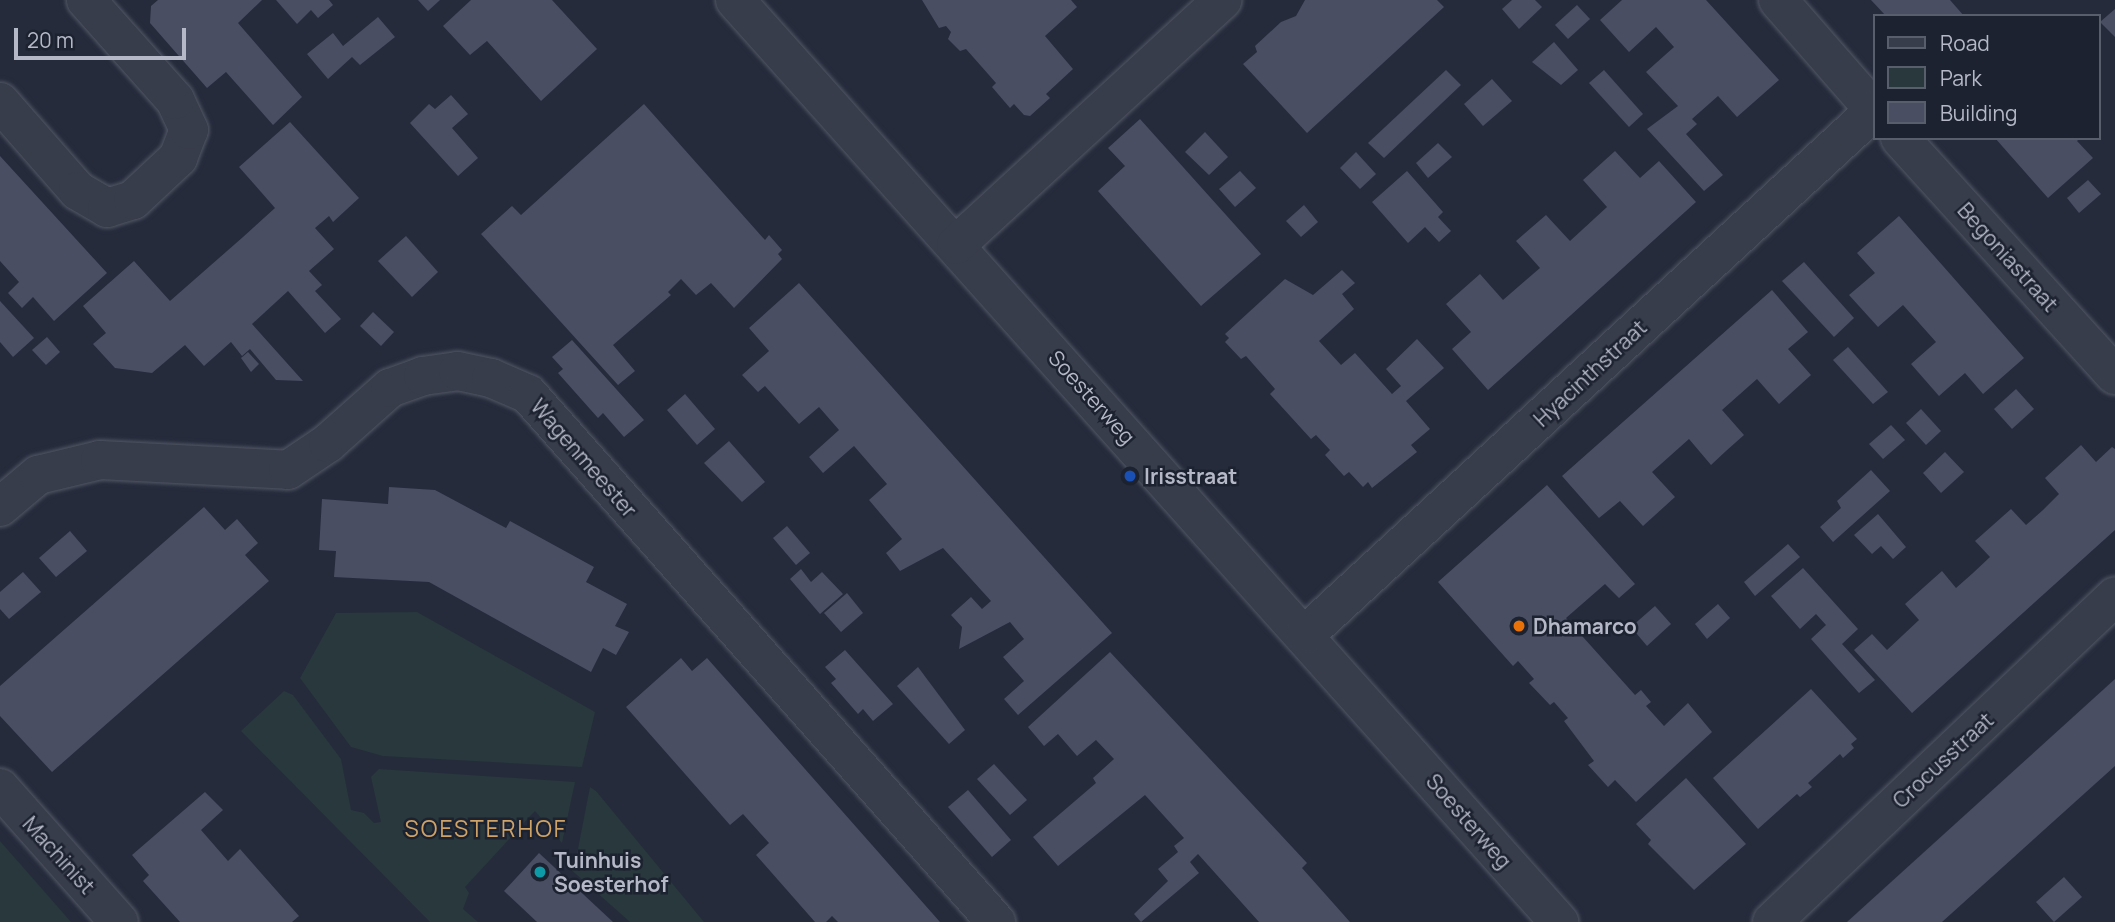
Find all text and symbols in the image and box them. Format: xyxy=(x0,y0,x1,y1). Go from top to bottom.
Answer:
scale bar xyxy=(18,14,189,58)
legend xyxy=(1874,14,2101,140)
text: 20 m xyxy=(27,26,74,54)
text: Road xyxy=(1940,29,1990,57)
text: Park xyxy=(1940,64,1982,92)
text: Building xyxy=(1940,99,2017,127)
street label: Begoniastraat xyxy=(1953,198,2063,316)
street label: Hyacinthstraat xyxy=(1529,314,1651,432)
street label: Soesterweg xyxy=(1044,345,1140,449)
street label: Wagenmeester xyxy=(526,394,642,522)
place label: Irisstraat xyxy=(1144,463,1237,489)
marker: Irisstraat xyxy=(1122,468,1138,484)
place label: Dhamarco xyxy=(1533,613,1637,639)
marker: Dhamarco xyxy=(1511,618,1527,634)
street label: Crocusstraat xyxy=(1888,707,1998,813)
street label: Soesterweg xyxy=(1421,769,1517,873)
street label: Machinist xyxy=(18,811,100,899)
district label: SOESTERHOF xyxy=(406,814,566,842)
place label: Tuinhuis Soesterhof xyxy=(554,847,668,897)
marker: Tuinhuis Soesterhof xyxy=(532,864,548,880)

